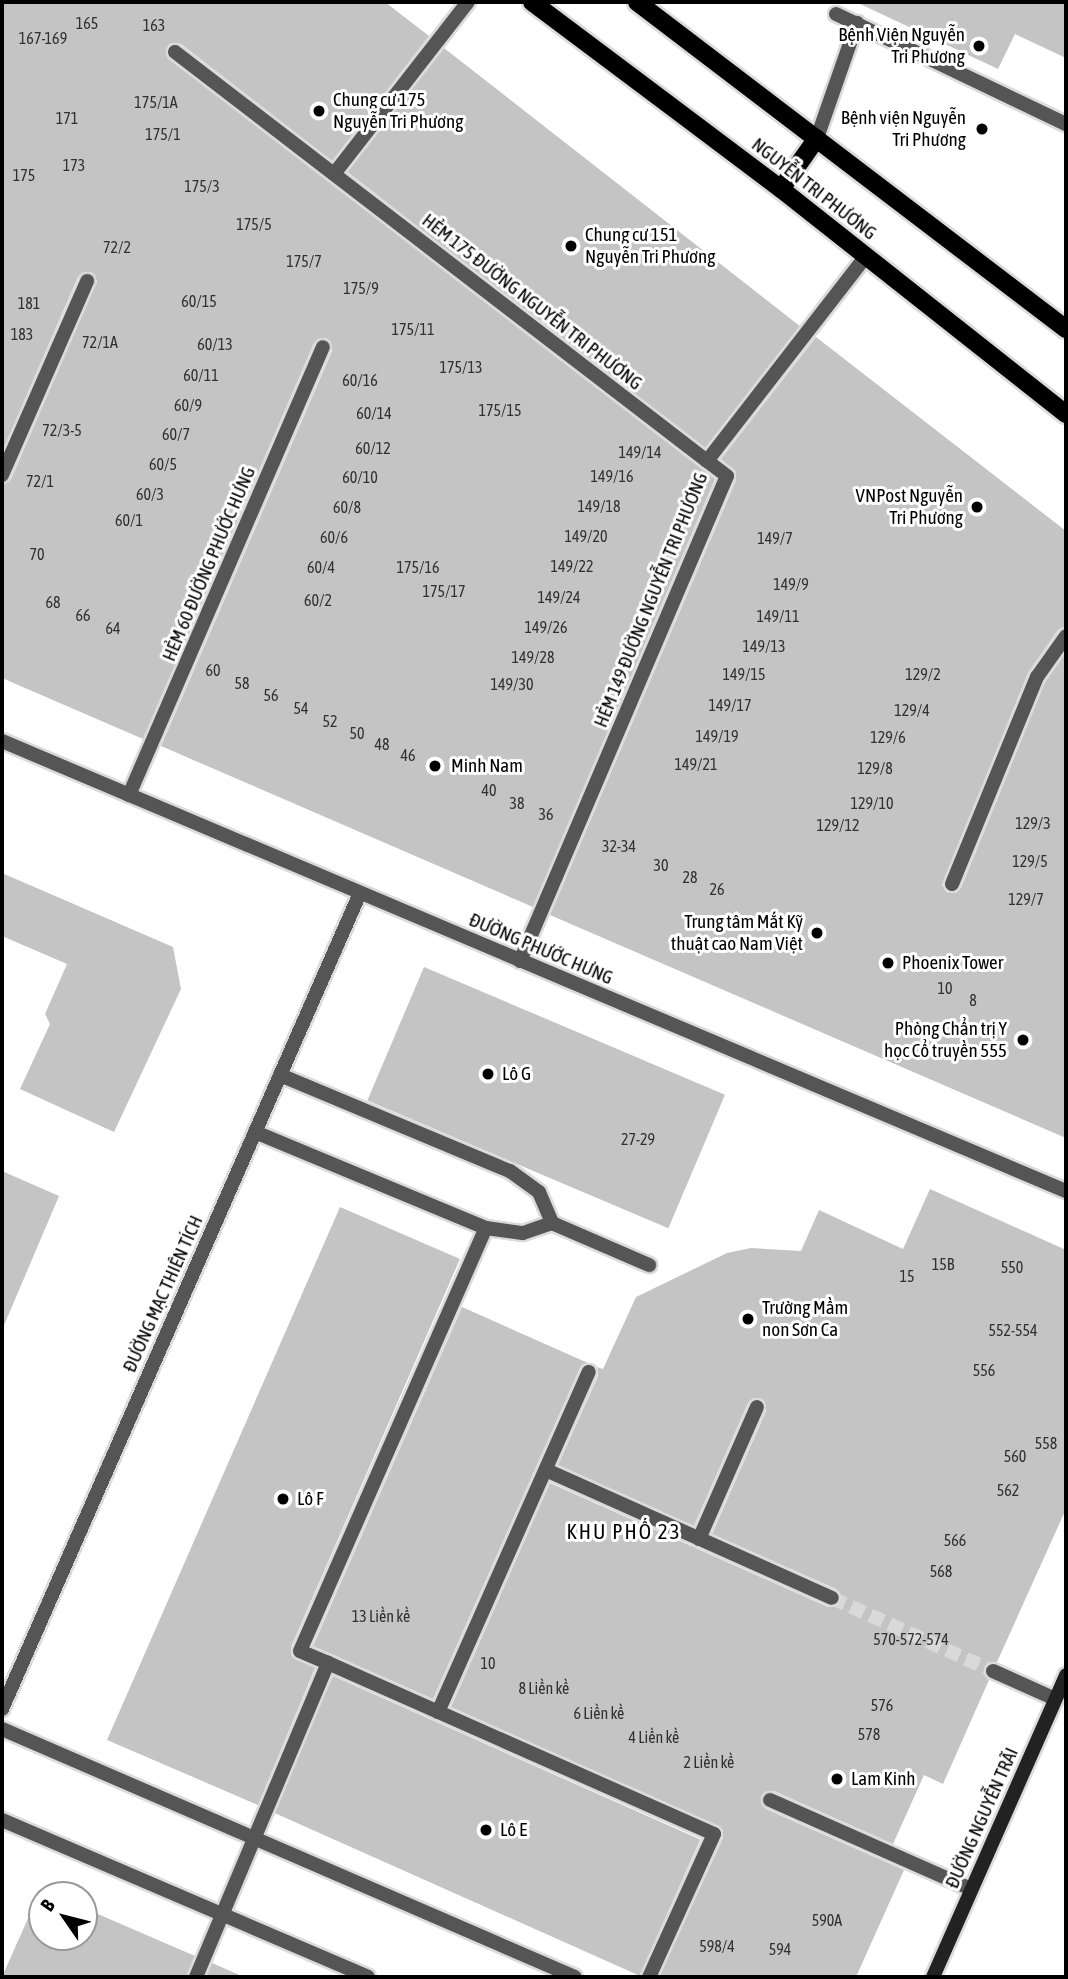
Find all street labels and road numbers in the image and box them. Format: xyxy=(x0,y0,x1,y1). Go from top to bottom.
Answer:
street label: NGUYỄN TRI PHƯƠNG xyxy=(747,133,881,245)
street label: HẺM 175 ĐƯỜNG NGUYỄN TRI PHƯƠNG xyxy=(418,209,646,395)
street label: HẺM 60 ĐƯỜNG PHƯỚC HƯNG xyxy=(158,463,260,665)
street label: HẺM 149 ĐƯỜNG NGUYỄN TRI PHƯƠNG xyxy=(589,469,713,731)
street label: ĐƯỜNG PHƯỚC HƯNG xyxy=(466,908,616,990)
street label: ĐƯỜNG MẠC THIÊN TÍCH xyxy=(118,1212,208,1376)
street label: ĐƯỜNG NGUYỄN TRÃI xyxy=(941,1744,1023,1892)

